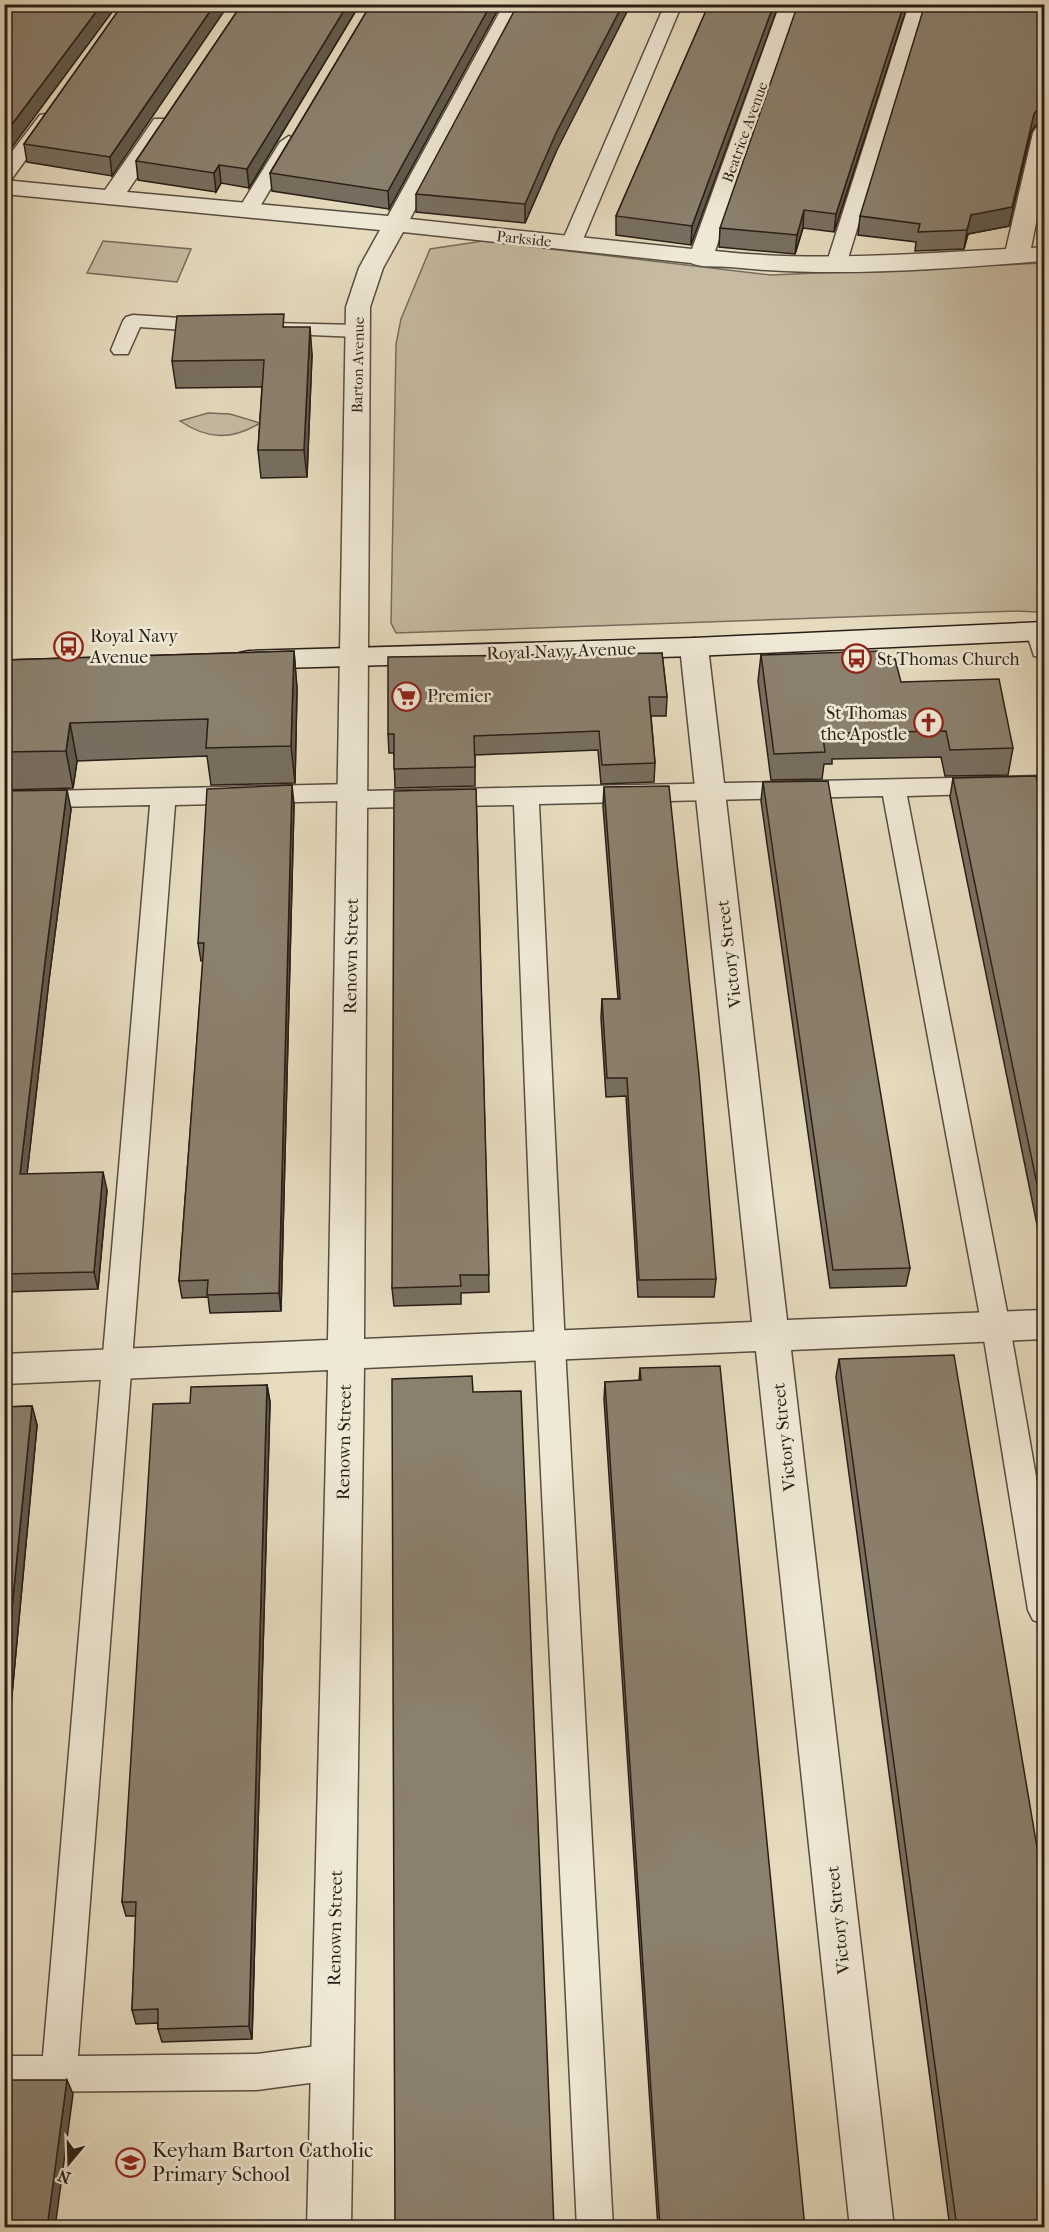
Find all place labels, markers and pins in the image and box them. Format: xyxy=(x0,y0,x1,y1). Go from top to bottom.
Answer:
place label: Royal Navy Avenue xyxy=(89,626,179,668)
bus stop icon: Royal Navy Avenue xyxy=(53,630,85,662)
bus stop icon: St Thomas Church xyxy=(840,643,872,675)
place label: St Thomas Church xyxy=(877,649,1020,670)
supermarket icon: Premier xyxy=(390,680,422,712)
place label: Premier xyxy=(427,686,491,707)
place label: St Thomas the Apostle xyxy=(820,703,907,745)
church icon: St Thomas the Apostle xyxy=(912,707,944,739)
place label: Keyham Barton Catholic Primary School xyxy=(152,2138,373,2186)
school or university icon: Keyham Barton Catholic Primary School xyxy=(115,2146,147,2178)

